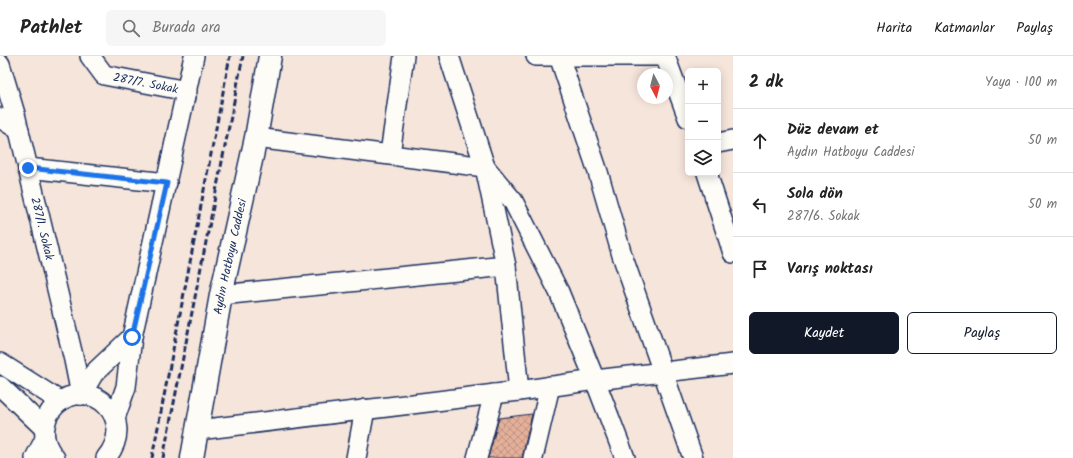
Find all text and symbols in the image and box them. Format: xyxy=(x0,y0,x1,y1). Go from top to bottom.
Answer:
search box xyxy=(106,10,386,46)
text: Pathlet xyxy=(20,13,82,43)
text: Burada ara xyxy=(152,16,221,40)
icon: search xyxy=(120,17,142,39)
text: Harita xyxy=(876,17,912,39)
text: Katmanlar xyxy=(934,17,994,39)
text: Paylaş xyxy=(1016,17,1053,39)
street label: 287/7. Sokak xyxy=(111,67,180,99)
north arrow xyxy=(637,68,673,104)
map controls xyxy=(685,68,721,176)
button: + xyxy=(685,68,721,104)
text: 2 dk xyxy=(749,69,783,96)
text: Yaya · 100 m xyxy=(985,72,1057,93)
button: − xyxy=(685,104,721,140)
text: Düz devam et xyxy=(787,118,879,142)
icon: ahead xyxy=(749,130,771,152)
text: 50 m xyxy=(1028,130,1057,151)
button: layers xyxy=(685,140,721,176)
text: Aydın Hatboyu Caddesi xyxy=(787,142,914,163)
route end xyxy=(19,159,37,177)
text: Sola dön xyxy=(787,182,843,206)
icon: left xyxy=(749,194,771,216)
text: 50 m xyxy=(1028,194,1057,215)
street label: 287/1. Sokak xyxy=(26,195,59,262)
street label: Aydın Hatboyu Caddesi xyxy=(208,196,252,316)
text: 287/6. Sokak xyxy=(787,206,860,227)
text: Varış noktası xyxy=(787,257,873,281)
icon: arrive xyxy=(749,258,771,280)
button: Kaydet xyxy=(749,312,899,354)
button: Paylaş xyxy=(907,312,1057,354)
route start xyxy=(123,328,141,346)

